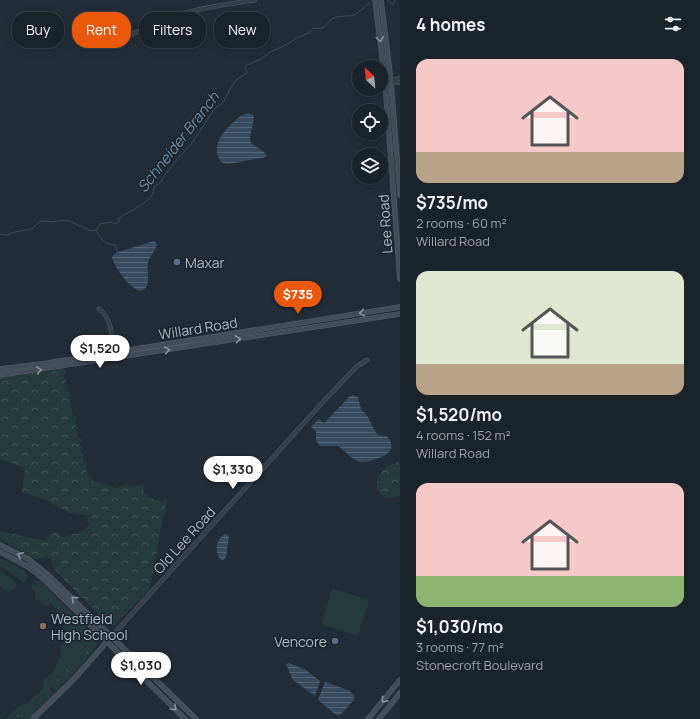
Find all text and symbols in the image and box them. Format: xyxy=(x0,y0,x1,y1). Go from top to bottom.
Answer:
chip: Buy xyxy=(12,12,64,48)
chip: Rent xyxy=(72,12,131,48)
chip: Filters xyxy=(139,12,206,48)
chip: New xyxy=(214,12,270,48)
text: 4 homes xyxy=(416,13,485,36)
icon: filters xyxy=(662,13,684,35)
one-way arrow xyxy=(375,36,384,42)
north arrow xyxy=(352,60,388,96)
map controls xyxy=(352,60,388,184)
icon: home xyxy=(514,85,586,157)
water label: Schneider Branch xyxy=(132,86,225,197)
button: locate xyxy=(352,104,388,140)
button: layers xyxy=(352,148,388,184)
text: $735/mo xyxy=(416,191,488,214)
street label: Lee Road xyxy=(373,194,397,254)
text: 2 rooms · 60 m² xyxy=(416,214,507,232)
text: Willard Road xyxy=(416,232,490,250)
place label: Maxar xyxy=(185,253,224,272)
marker: Maxar xyxy=(172,257,182,267)
pin: $735 xyxy=(274,281,322,315)
text: $735 xyxy=(283,285,313,303)
icon: home xyxy=(514,297,586,369)
one-way arrow xyxy=(358,308,365,317)
street label: Willard Road xyxy=(157,312,239,344)
pin: $1,520 xyxy=(67,335,133,369)
one-way arrow xyxy=(235,335,241,344)
text: $1,520 xyxy=(80,339,120,357)
one-way arrow xyxy=(164,346,170,355)
one-way arrow xyxy=(36,366,42,375)
text: $1,520/mo xyxy=(416,403,502,426)
text: 4 rooms · 152 m² xyxy=(416,426,511,444)
text: Willard Road xyxy=(416,444,490,462)
pin: $1,330 xyxy=(200,456,266,490)
text: $1,330 xyxy=(213,460,253,478)
street label: Old Lee Road xyxy=(149,502,219,578)
icon: home xyxy=(514,509,586,581)
one-way arrow xyxy=(16,552,24,560)
one-way arrow xyxy=(71,597,78,604)
place label: Westfield High School xyxy=(51,609,128,644)
text: $1,030/mo xyxy=(416,615,503,638)
marker: Westfield High School xyxy=(38,621,48,631)
place label: Vencore xyxy=(274,632,327,651)
marker: Vencore xyxy=(330,636,340,646)
text: 3 rooms · 77 m² xyxy=(416,638,504,656)
pin: $1,030 xyxy=(108,652,174,686)
text: $1,030 xyxy=(120,656,162,674)
text: Stonecroft Boulevard xyxy=(416,656,543,674)
one-way arrow xyxy=(382,695,389,702)
one-way arrow xyxy=(169,703,177,711)

